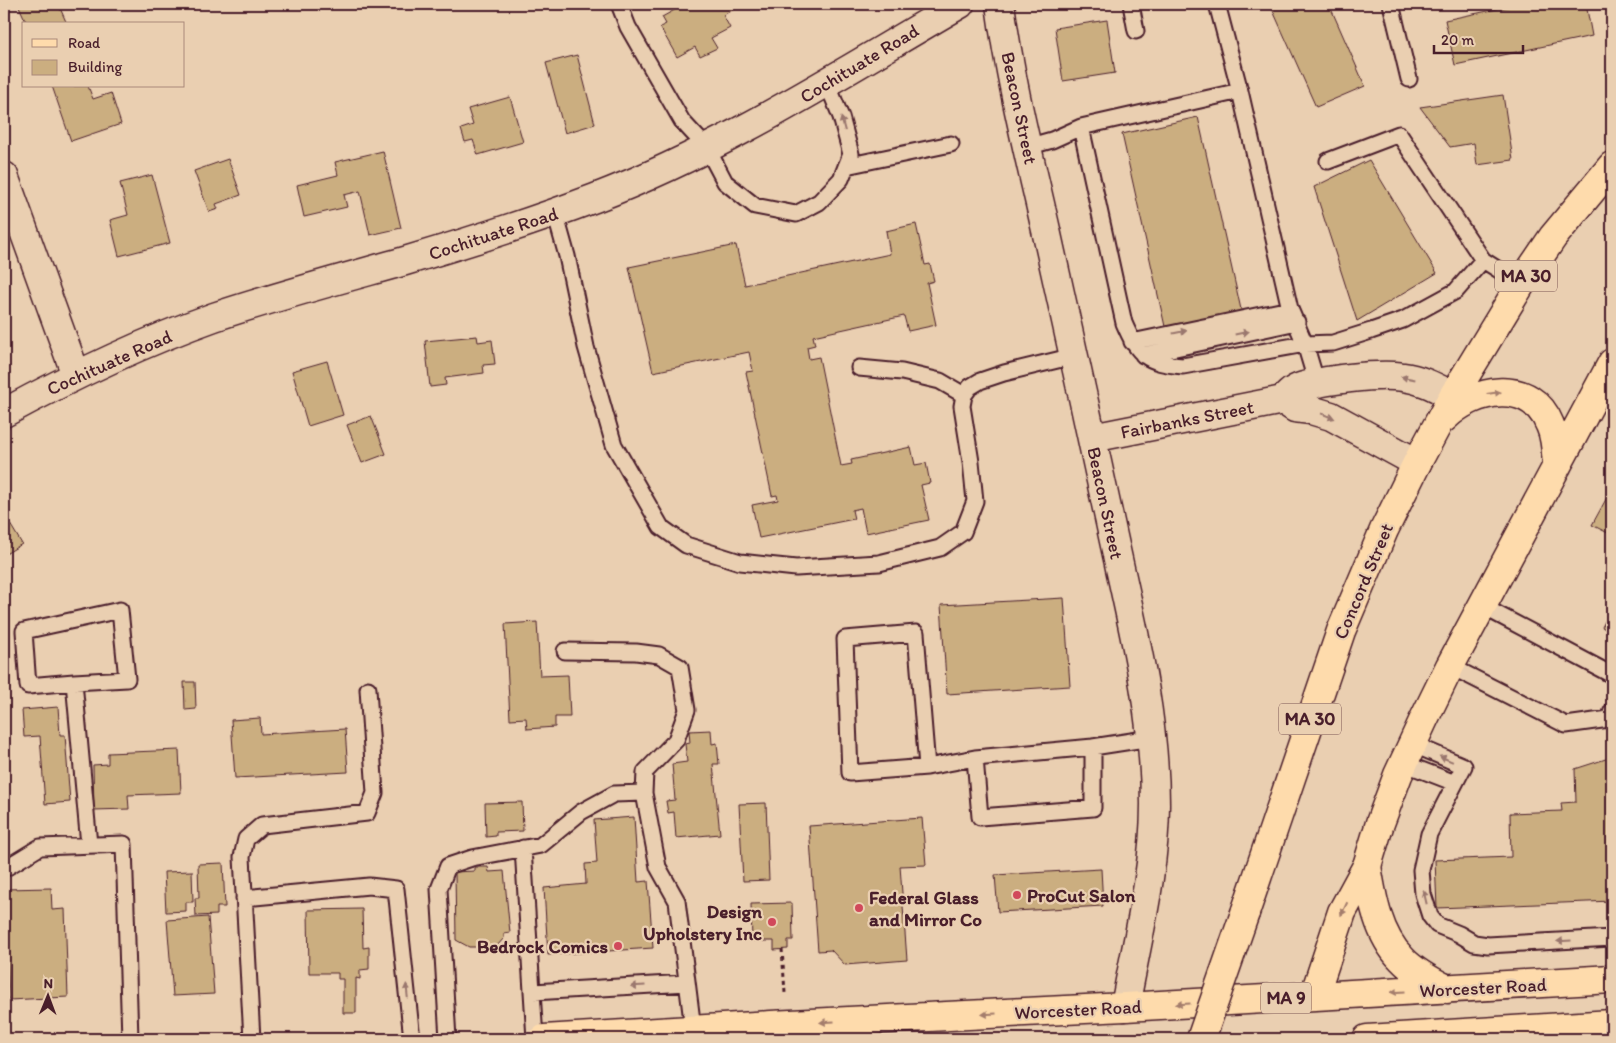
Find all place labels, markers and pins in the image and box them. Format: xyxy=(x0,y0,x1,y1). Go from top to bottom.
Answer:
place label: ProCut Salon xyxy=(1027,884,1136,907)
place label: Federal Glass and Mirror Co xyxy=(869,886,982,931)
marker: ProCut Salon xyxy=(1011,889,1023,901)
place label: Design Upholstery Inc xyxy=(643,900,762,945)
marker: Federal Glass and Mirror Co xyxy=(853,902,865,914)
marker: Design Upholstery Inc xyxy=(766,916,778,928)
place label: Bedrock Comics xyxy=(477,935,609,958)
marker: Bedrock Comics xyxy=(612,940,624,952)

